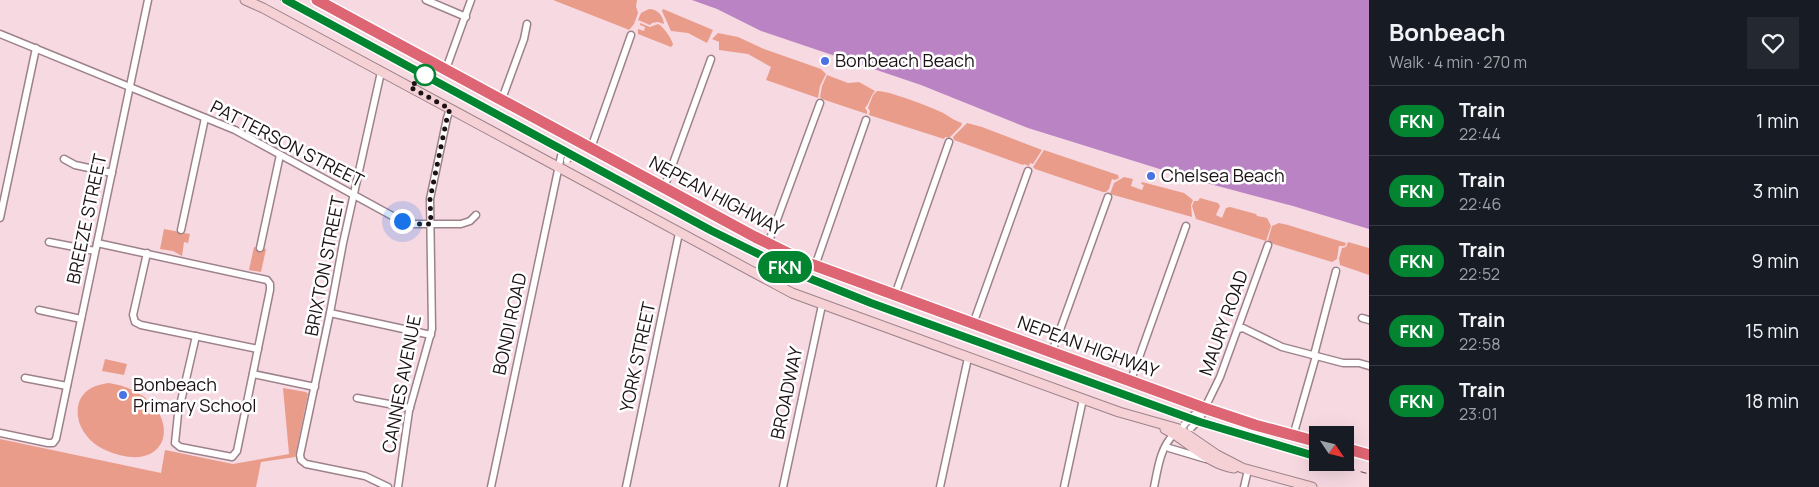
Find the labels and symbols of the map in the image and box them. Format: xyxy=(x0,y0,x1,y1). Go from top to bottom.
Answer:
place label: Bonbeach Beach xyxy=(835,48,975,72)
marker: Bonbeach Beach xyxy=(819,55,831,67)
unlabelled marker xyxy=(414,64,436,86)
street label: PATTERSON STREET xyxy=(207,94,368,192)
street label: NEPEAN HIGHWAY xyxy=(645,150,789,241)
street label: BREEZE STREET xyxy=(61,151,112,286)
place label: Chelsea Beach xyxy=(1161,163,1285,187)
marker: Chelsea Beach xyxy=(1145,170,1157,182)
street label: BRIXTON STREET xyxy=(299,193,349,338)
your location xyxy=(390,209,415,234)
line badge: FKN xyxy=(756,251,814,283)
street label: MAURY ROAD xyxy=(1193,267,1253,379)
street label: BONDI ROAD xyxy=(486,271,532,377)
street label: YORK STREET xyxy=(614,299,660,414)
street label: NEPEAN HIGHWAY xyxy=(1014,309,1163,383)
street label: CANNES AVENUE xyxy=(376,313,426,455)
street label: BROADWAY xyxy=(765,343,808,441)
place label: Bonbeach Primary School xyxy=(133,372,257,417)
marker: Bonbeach Primary School xyxy=(117,389,129,401)
north arrow xyxy=(1309,426,1354,471)

